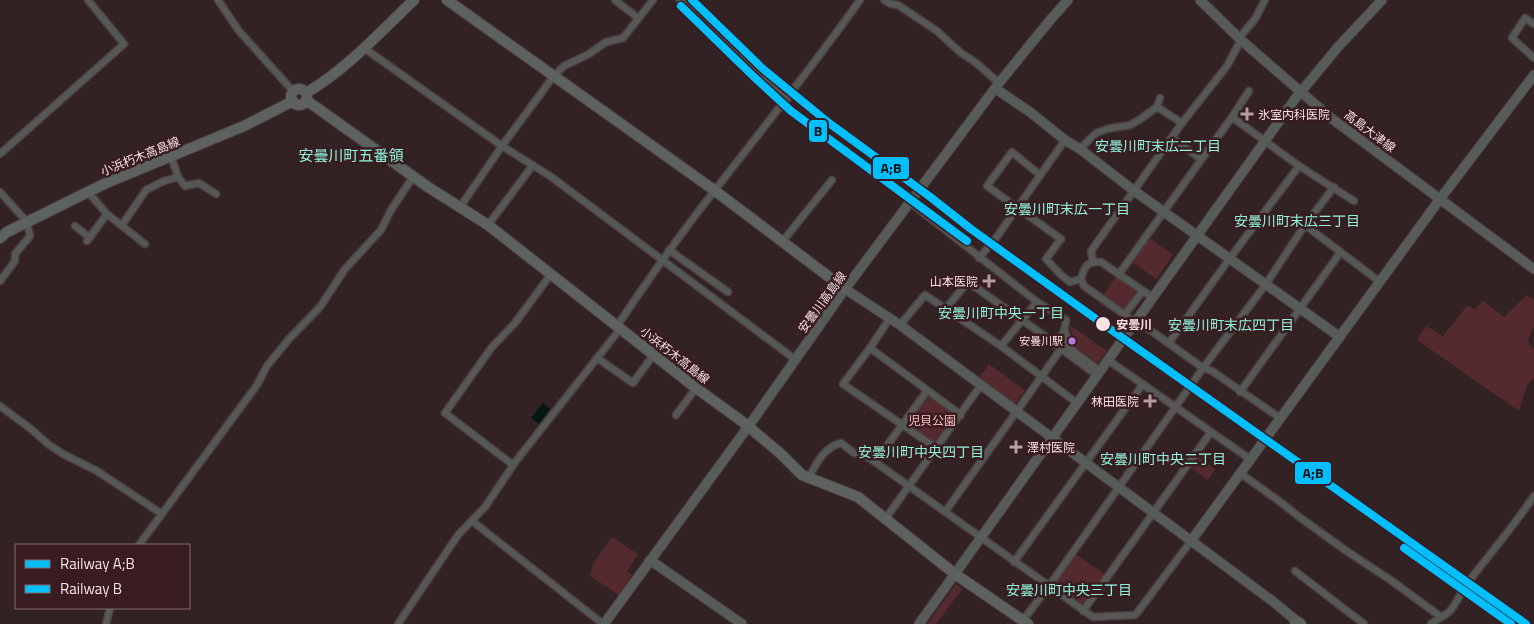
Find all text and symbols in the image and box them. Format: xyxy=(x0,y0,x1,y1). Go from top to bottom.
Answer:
place label: 氷室内科医院 xyxy=(1258,105,1330,124)
street label: 高島大津線 xyxy=(1340,105,1400,157)
marker: 氷室内科医院 xyxy=(1240,107,1254,121)
line badge: B xyxy=(808,119,828,143)
text: B xyxy=(814,120,822,141)
street label: 小浜朽木高島線 xyxy=(97,131,183,181)
district label: 安曇川町末広二丁目 xyxy=(1095,135,1221,156)
district label: 安曇川町五番領 xyxy=(298,144,404,167)
line badge: A;B xyxy=(872,156,910,180)
text: A;B xyxy=(881,157,901,178)
district label: 安曇川町末広一丁目 xyxy=(1004,198,1130,219)
district label: 安曇川町末広三丁目 xyxy=(1234,210,1360,231)
street label: 安曇川高島線 xyxy=(793,267,851,337)
place label: 山本医院 xyxy=(930,272,978,291)
marker: 山本医院 xyxy=(982,274,996,288)
district label: 安曇川町中央一丁目 xyxy=(938,302,1064,323)
district label: 安曇川町末広四丁目 xyxy=(1168,314,1294,335)
marker: 安曇川 xyxy=(1094,315,1112,333)
place label: 安曇川 xyxy=(1116,315,1152,334)
street label: 小浜朽木高島線 xyxy=(636,322,714,388)
place label: 安曇川駅 xyxy=(1019,333,1063,349)
marker: 安曇川駅 xyxy=(1067,336,1077,346)
place label: 林田医院 xyxy=(1091,392,1139,411)
marker: 林田医院 xyxy=(1143,394,1157,408)
park label: 児貝公園 xyxy=(908,411,956,430)
place label: 澤村医院 xyxy=(1027,438,1075,457)
marker: 澤村医院 xyxy=(1009,440,1023,454)
district label: 安曇川町中央四丁目 xyxy=(858,441,984,462)
district label: 安曇川町中央二丁目 xyxy=(1100,448,1226,469)
line badge: A;B xyxy=(1294,461,1332,485)
text: A;B xyxy=(1303,462,1323,483)
legend xyxy=(15,544,190,609)
text: Railway A;B xyxy=(60,552,135,575)
text: Railway B xyxy=(60,577,122,600)
district label: 安曇川町中央三丁目 xyxy=(1006,579,1132,600)

